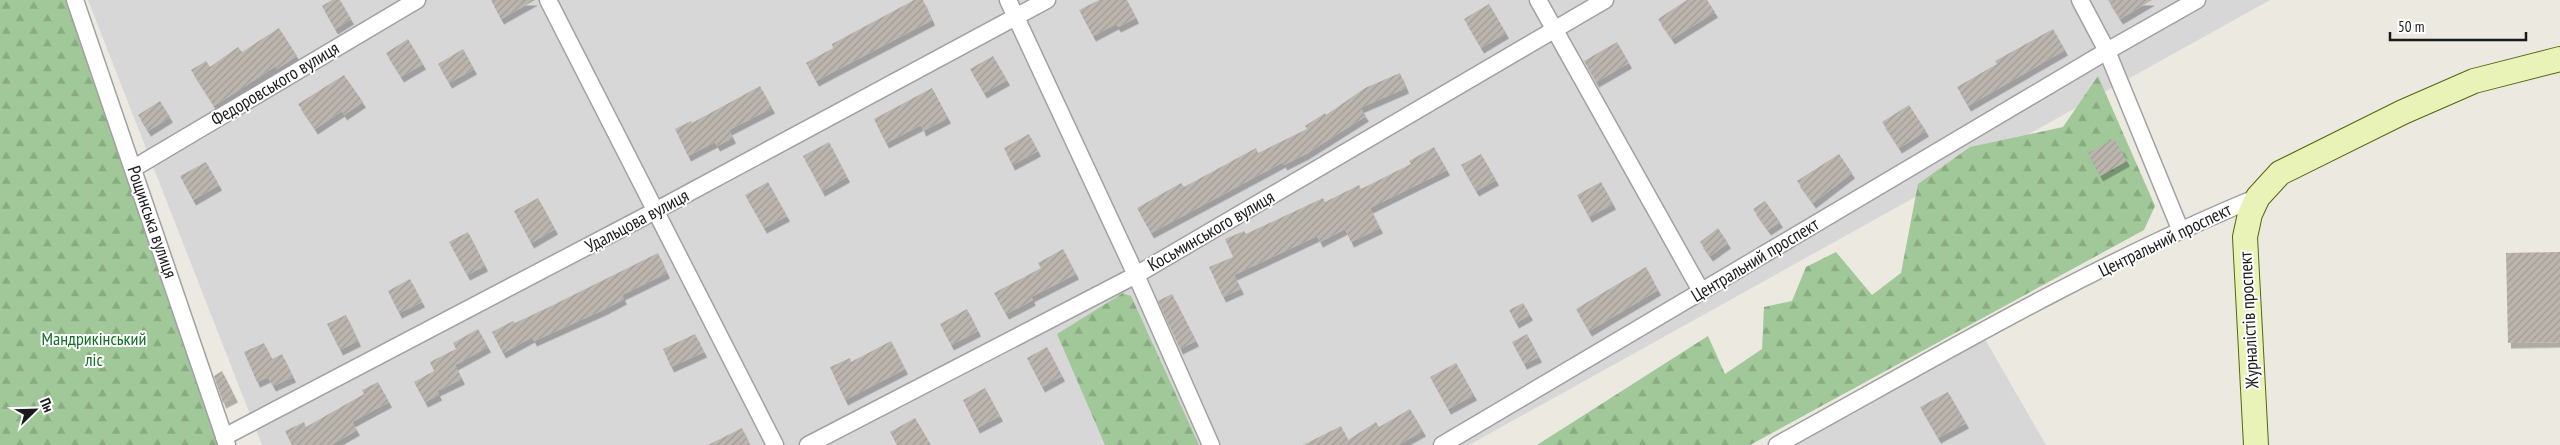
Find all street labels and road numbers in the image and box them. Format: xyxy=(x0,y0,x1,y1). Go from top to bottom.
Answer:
street label: Федоровського вулиця xyxy=(206,36,343,131)
street label: Рощинська вулиця xyxy=(123,163,182,281)
street label: Удальцова вулиця xyxy=(581,184,692,257)
street label: Косьминського вулиця xyxy=(1143,185,1278,276)
street label: Центральний проспект xyxy=(2095,197,2235,282)
street label: Центральний проспект xyxy=(1687,212,1823,307)
street label: Журналістів проспект xyxy=(2233,251,2264,390)

